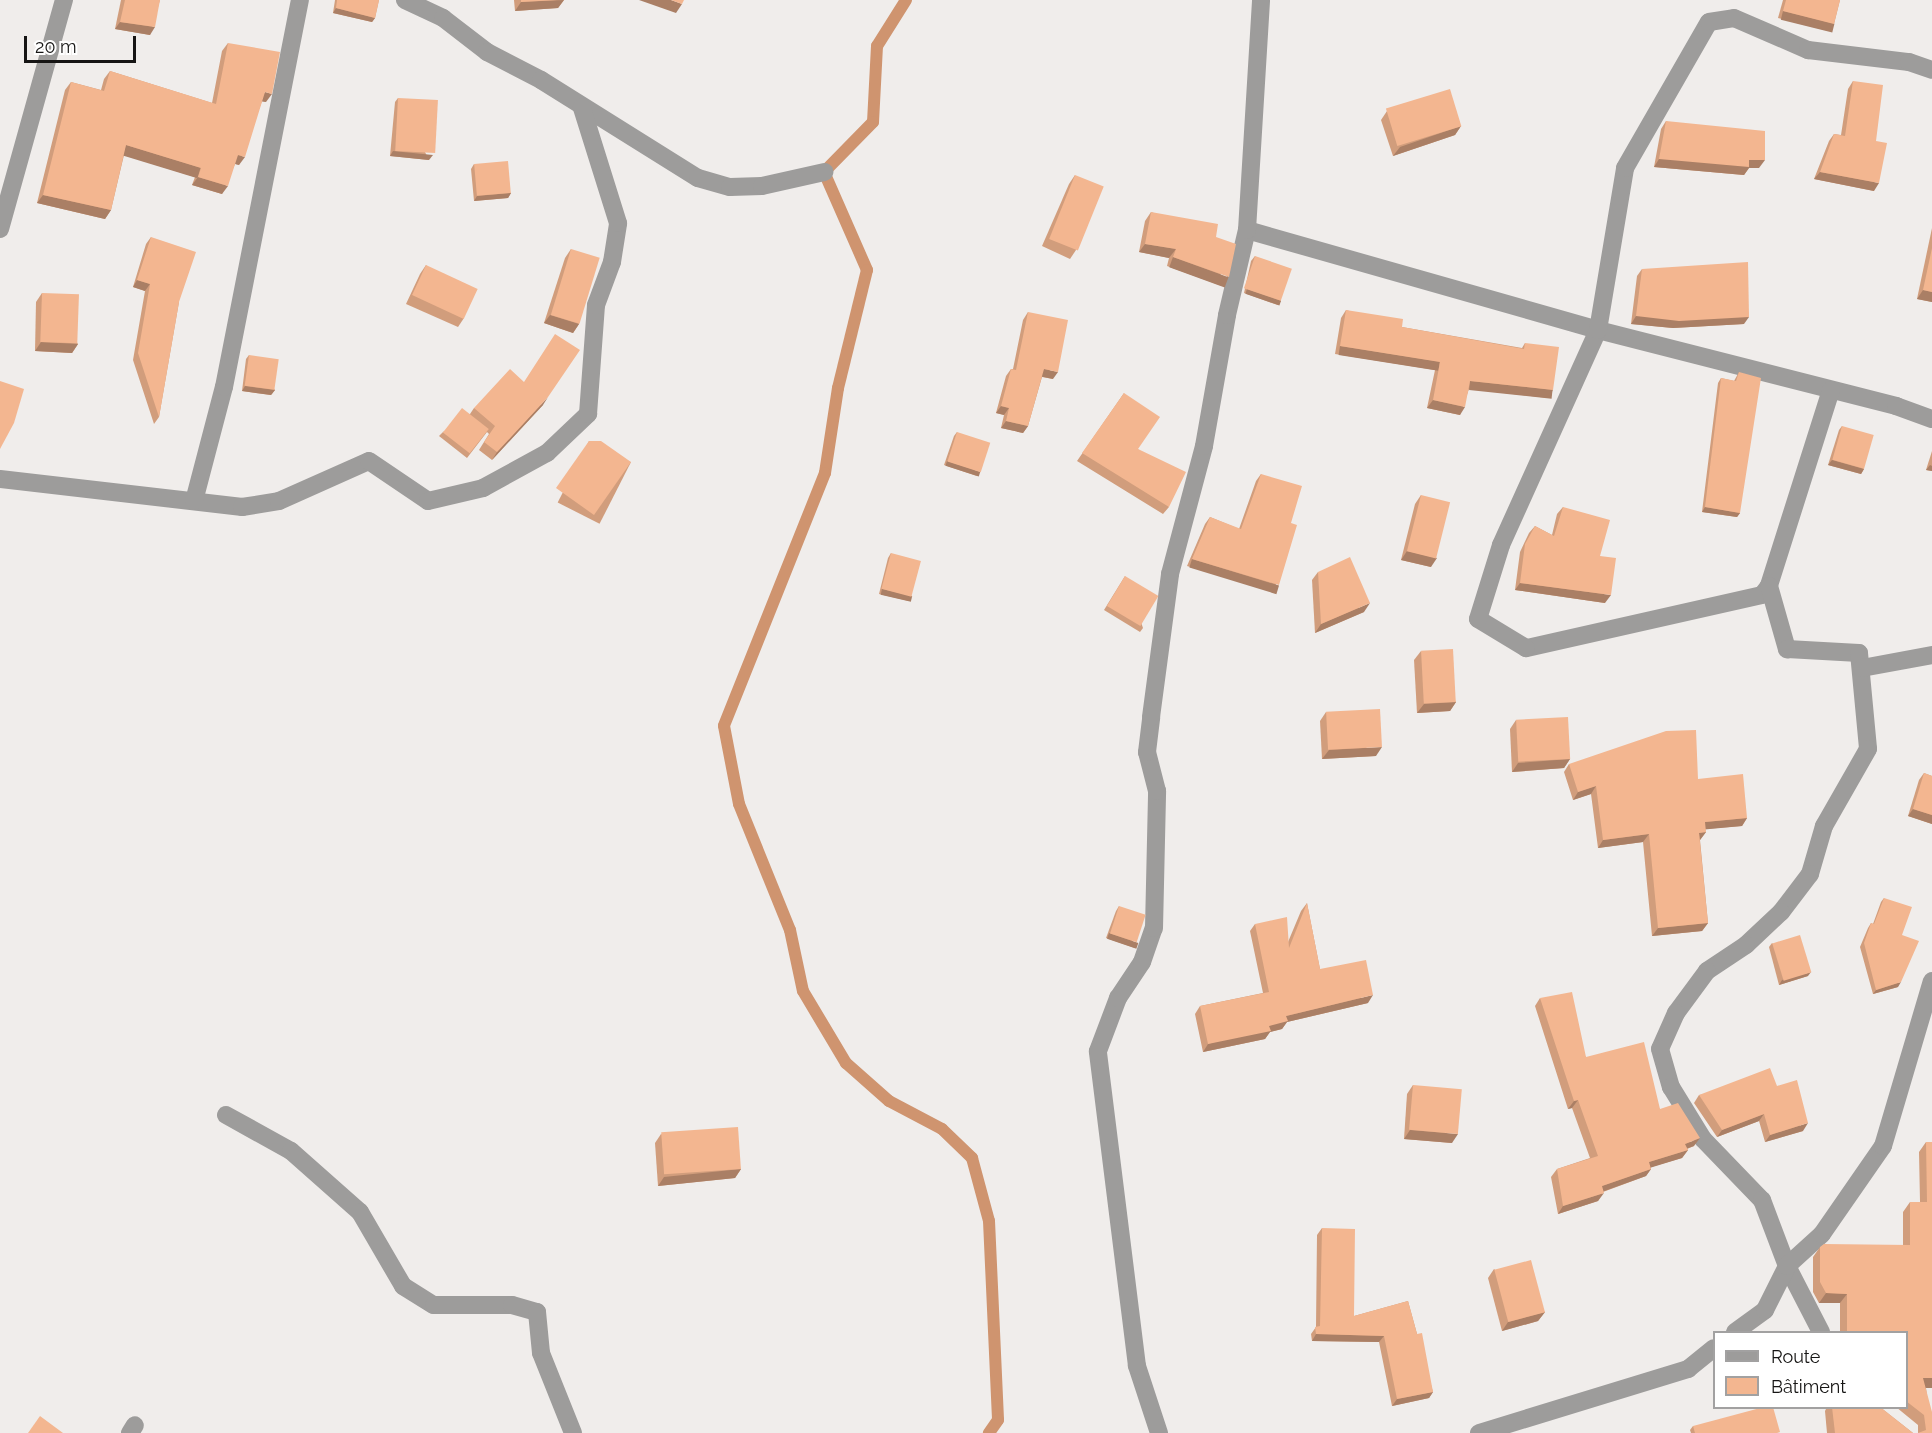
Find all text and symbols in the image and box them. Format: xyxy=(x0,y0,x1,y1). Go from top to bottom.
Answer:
scale bar xyxy=(27,24,140,62)
text: 20 m xyxy=(35,36,77,57)
legend xyxy=(1713,1331,1908,1409)
text: Route xyxy=(1771,1346,1820,1367)
text: Bâtiment xyxy=(1771,1376,1846,1397)

